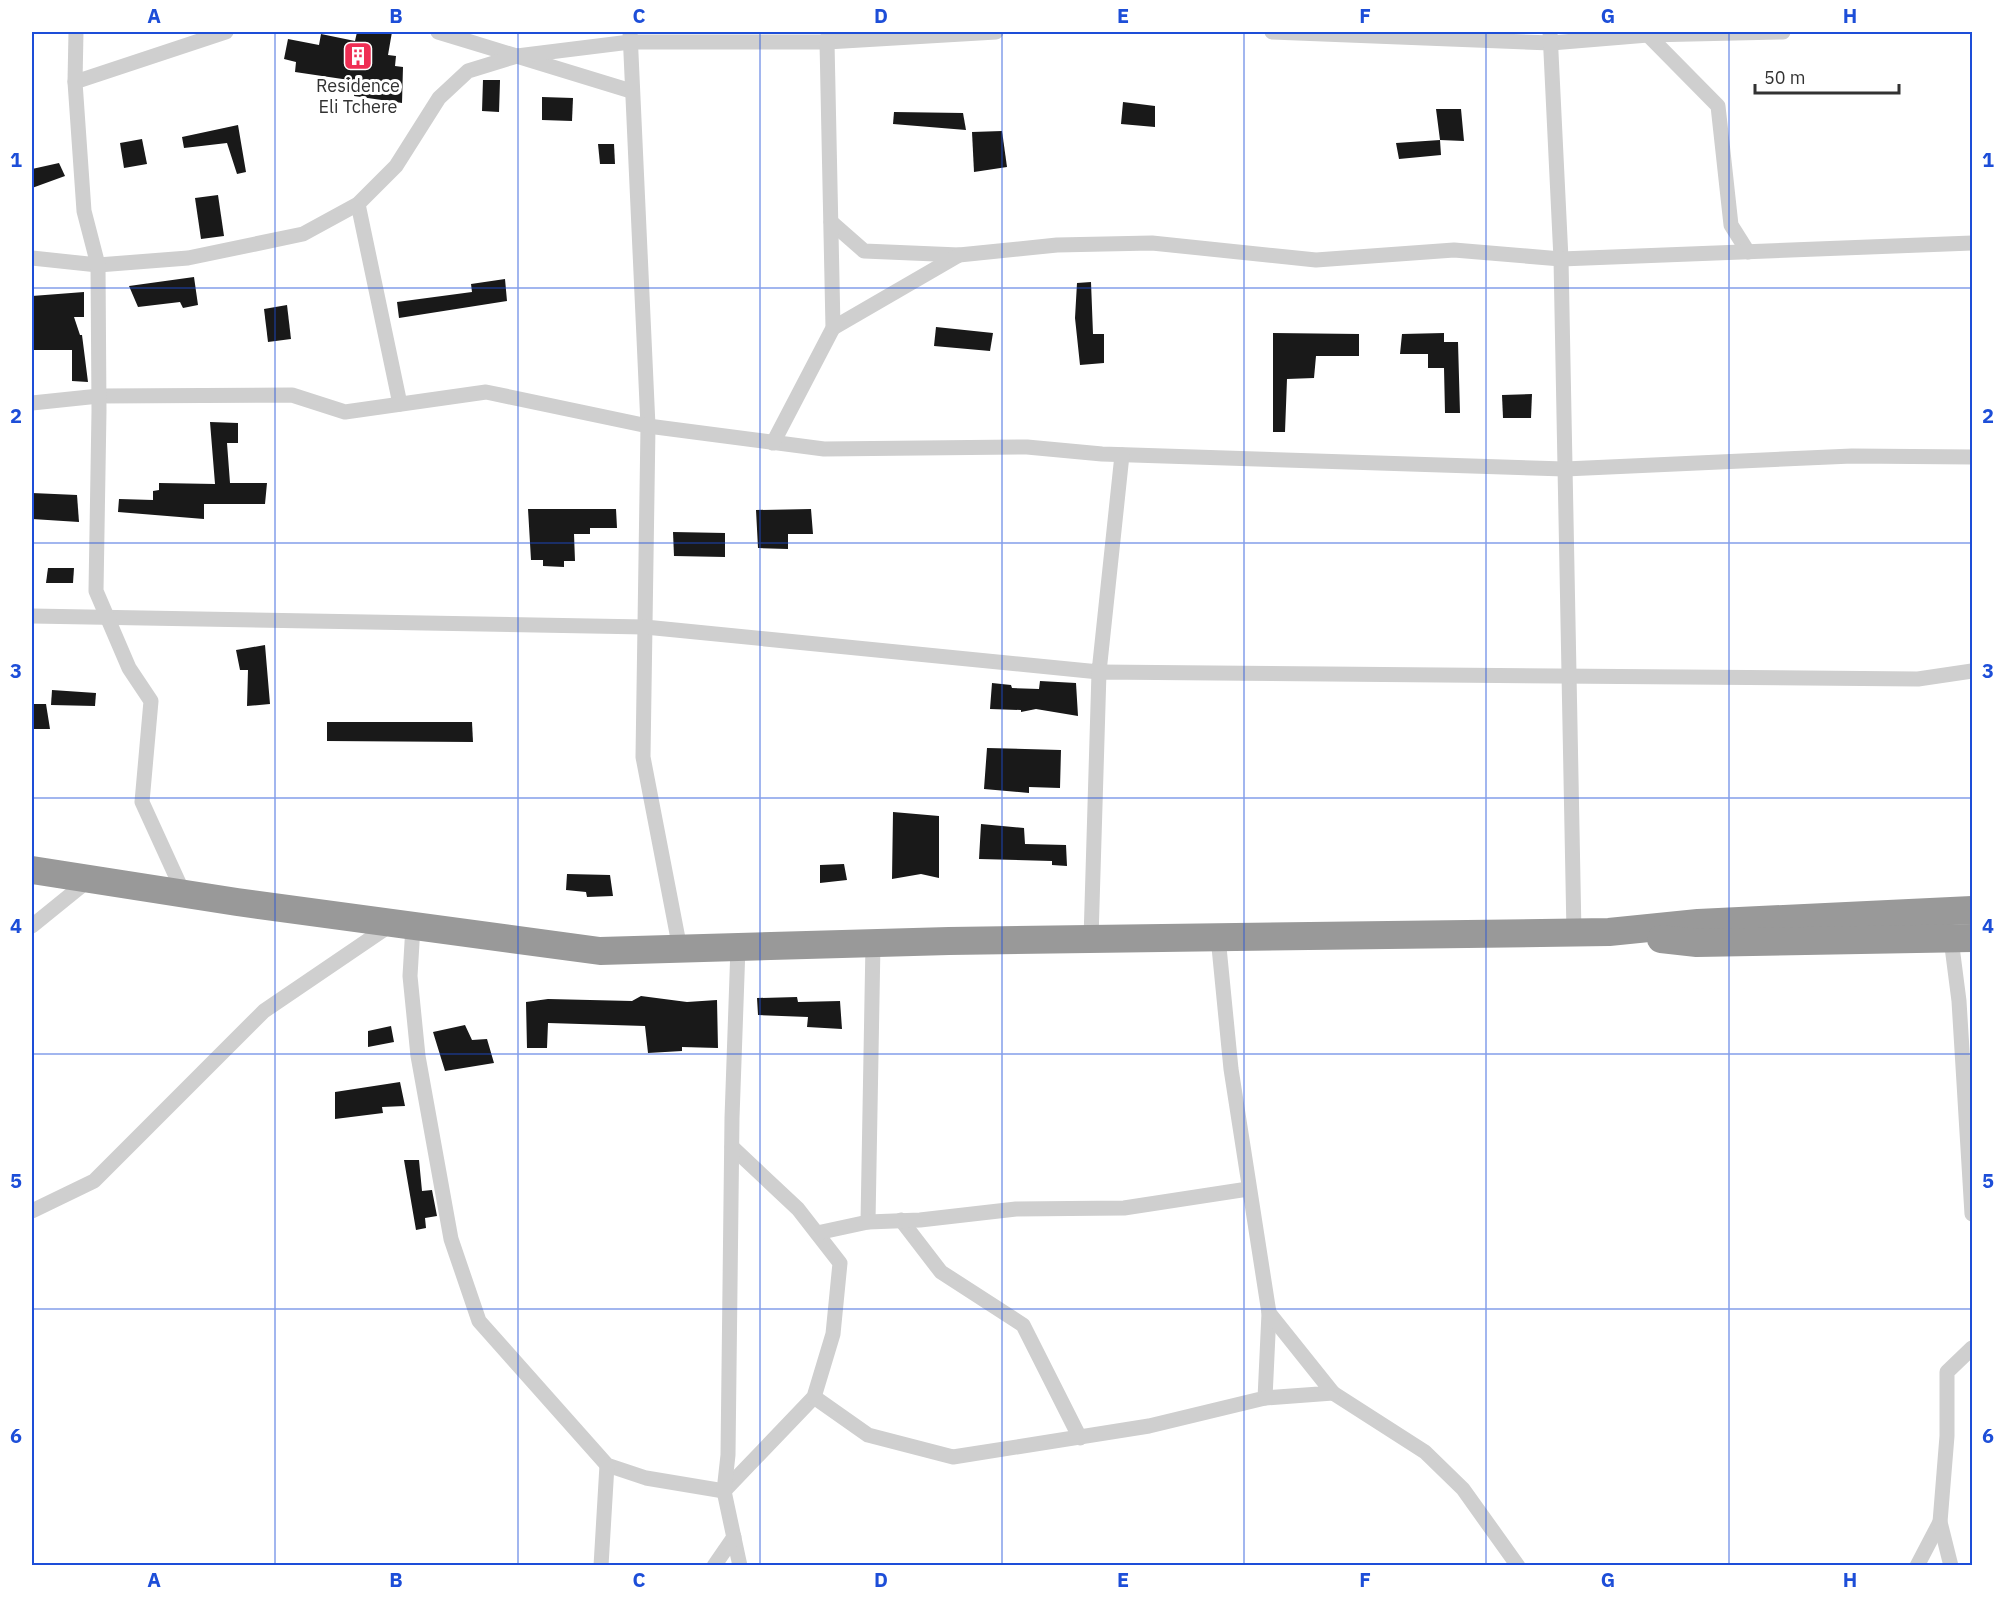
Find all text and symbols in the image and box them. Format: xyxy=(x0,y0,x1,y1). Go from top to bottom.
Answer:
text: A xyxy=(147,2,161,29)
text: B xyxy=(389,2,403,29)
text: C xyxy=(632,2,646,29)
text: D xyxy=(874,2,888,29)
text: E xyxy=(1117,2,1129,29)
text: F xyxy=(1359,2,1371,29)
text: G xyxy=(1601,2,1615,29)
text: H xyxy=(1843,2,1857,29)
building icon: Residence Eli Tchere xyxy=(342,40,374,72)
scale bar xyxy=(1755,57,1899,95)
text: 50 m xyxy=(1764,66,1806,89)
place label: Residence Eli Tchere xyxy=(316,74,400,118)
text: 1 xyxy=(10,146,22,173)
text: 1 xyxy=(1982,146,1994,173)
text: 2 xyxy=(10,402,22,429)
text: 2 xyxy=(1982,402,1994,429)
text: 3 xyxy=(10,657,22,684)
text: 3 xyxy=(1982,657,1994,684)
text: 4 xyxy=(10,912,22,939)
text: 4 xyxy=(1982,912,1994,939)
text: 5 xyxy=(10,1167,22,1194)
text: 5 xyxy=(1982,1167,1994,1194)
text: 6 xyxy=(10,1422,22,1449)
text: 6 xyxy=(1982,1422,1994,1449)
text: A xyxy=(147,1566,161,1593)
text: B xyxy=(389,1566,403,1593)
text: C xyxy=(632,1566,646,1593)
text: D xyxy=(874,1566,888,1593)
text: E xyxy=(1117,1566,1129,1593)
text: F xyxy=(1359,1566,1371,1593)
text: G xyxy=(1601,1566,1615,1593)
text: H xyxy=(1843,1566,1857,1593)

